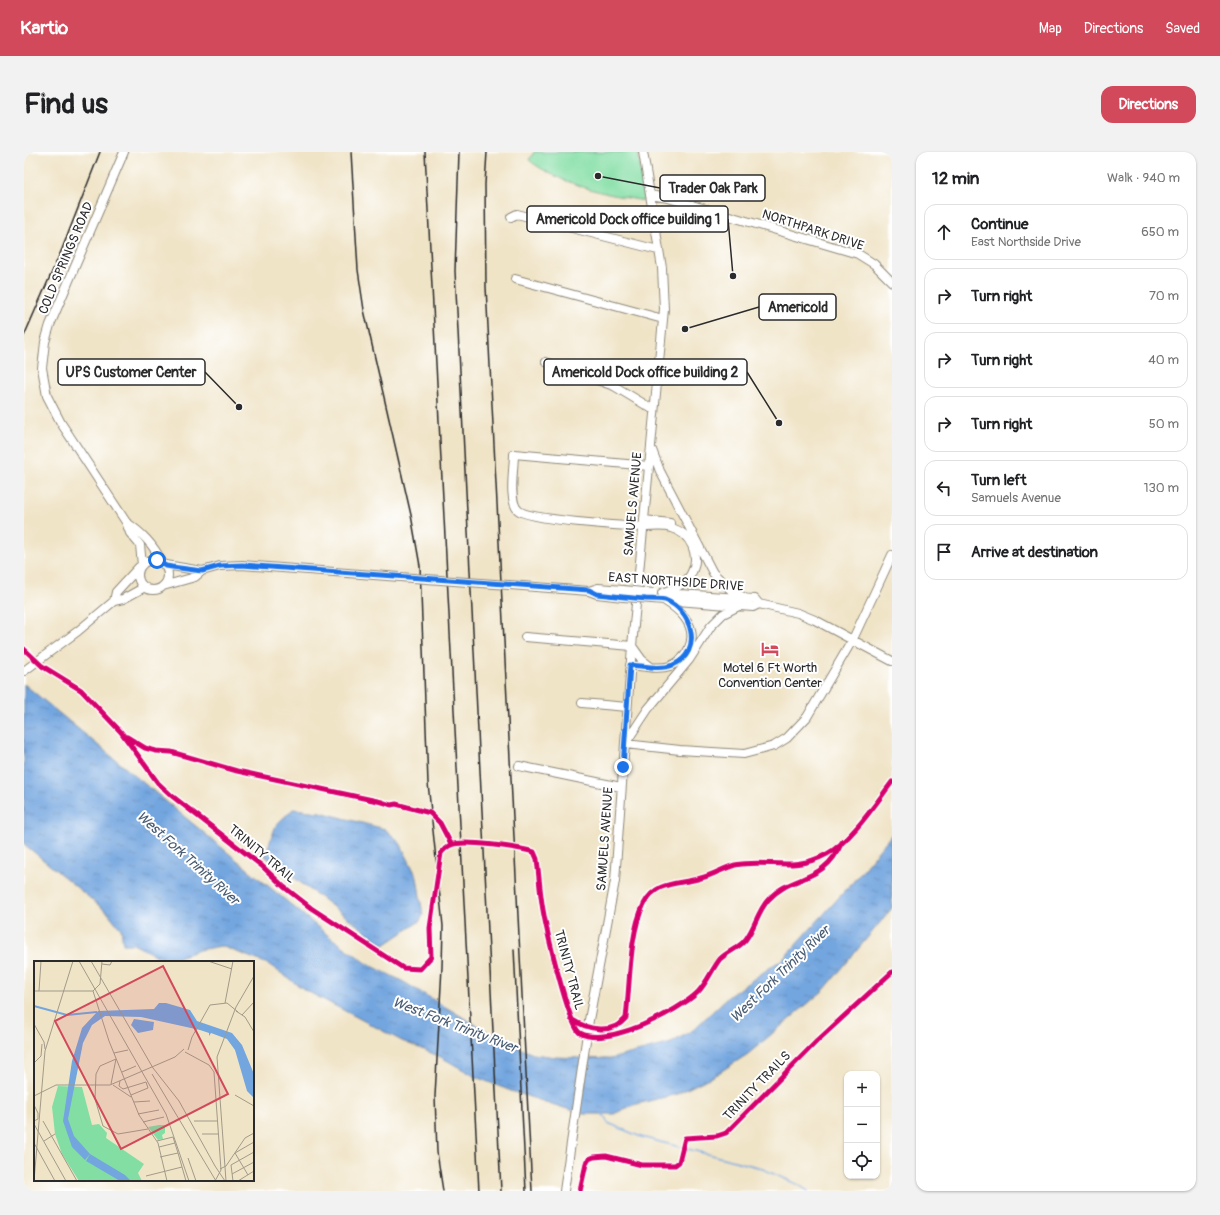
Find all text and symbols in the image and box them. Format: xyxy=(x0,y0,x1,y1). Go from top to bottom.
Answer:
text: Kartio xyxy=(20,16,68,40)
text: Map xyxy=(1039,20,1062,37)
text: Directions xyxy=(1084,20,1143,37)
text: Saved xyxy=(1165,20,1200,37)
button: Directions xyxy=(1101,86,1196,123)
text: Find us xyxy=(24,87,108,122)
text: 12 min xyxy=(932,168,979,189)
text: Walk · 940 m xyxy=(1107,170,1180,186)
callout: Trader Oak Park xyxy=(660,175,765,201)
text: Trader Oak Park xyxy=(667,180,758,197)
street label: COLD SPRINGS ROAD xyxy=(35,200,97,316)
callout: Americold Dock office building 1 xyxy=(527,206,728,232)
street label: NORTHPARK DRIVE xyxy=(760,206,866,254)
text: Americold Dock office building 1 xyxy=(536,211,720,228)
text: Continue xyxy=(971,215,1029,234)
icon: ahead xyxy=(933,221,955,243)
text: 650 m xyxy=(1141,224,1179,240)
text: East Northside Drive xyxy=(971,234,1081,250)
icon: right xyxy=(933,285,955,307)
text: Turn right xyxy=(971,287,1032,306)
text: 70 m xyxy=(1149,288,1179,304)
callout: Americold xyxy=(759,294,836,320)
text: Americold xyxy=(768,299,828,316)
icon: right xyxy=(933,349,955,371)
text: Turn right xyxy=(971,351,1032,370)
text: 40 m xyxy=(1148,352,1179,368)
callout: UPS Customer Center xyxy=(58,359,205,385)
callout: Americold Dock office building 2 xyxy=(544,359,747,385)
text: UPS Customer Center xyxy=(66,364,197,381)
text: Americold Dock office building 2 xyxy=(552,364,739,381)
icon: right xyxy=(933,413,955,435)
text: Turn right xyxy=(971,415,1032,434)
text: 50 m xyxy=(1149,416,1179,432)
street label: SAMUELS AVENUE xyxy=(620,451,646,557)
text: Turn left xyxy=(971,471,1027,490)
icon: left xyxy=(933,477,955,499)
text: 130 m xyxy=(1143,480,1179,496)
text: Samuels Avenue xyxy=(971,490,1061,506)
icon: arrive xyxy=(933,541,955,563)
text: Arrive at destination xyxy=(971,543,1098,562)
route start xyxy=(148,551,166,569)
street label: EAST NORTHSIDE DRIVE xyxy=(608,569,744,595)
hotel icon: Motel 6 Ft Worth Convention Center xyxy=(760,639,780,659)
place label: Motel 6 Ft Worth Convention Center xyxy=(718,660,822,691)
route end xyxy=(614,758,632,776)
street label: SAMUELS AVENUE xyxy=(593,786,617,892)
water label: West Fork Trinity River xyxy=(133,808,244,910)
street label: TRINITY TRAIL xyxy=(225,821,299,887)
water label: West Fork Trinity River xyxy=(727,921,835,1026)
street label: TRINITY TRAIL xyxy=(551,928,587,1012)
inset map xyxy=(34,961,254,1181)
water label: West Fork Trinity River xyxy=(390,993,521,1057)
street label: TRINITY TRAILS xyxy=(720,1048,794,1124)
map controls xyxy=(844,1071,880,1179)
button: + xyxy=(844,1071,880,1107)
button: − xyxy=(844,1107,880,1143)
button: locate xyxy=(844,1143,880,1179)

